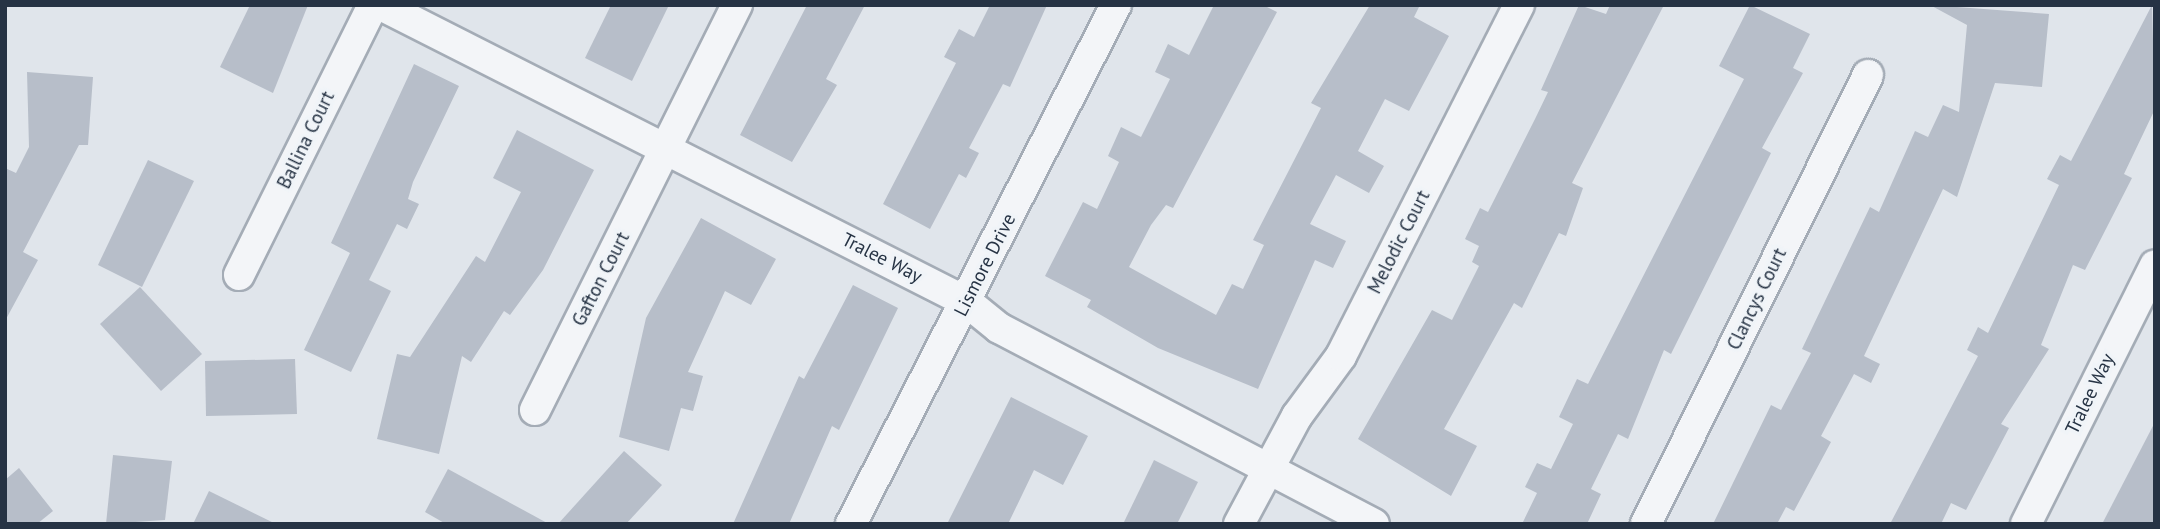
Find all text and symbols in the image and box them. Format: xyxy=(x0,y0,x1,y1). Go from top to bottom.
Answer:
street label: Ballina Court xyxy=(273,88,339,192)
street label: Melodic Court xyxy=(1363,186,1435,298)
street label: Lismore Drive xyxy=(949,210,1021,320)
street label: Gafton Court xyxy=(568,228,634,330)
street label: Tralee Way xyxy=(838,228,926,288)
street label: Clancys Court xyxy=(1723,244,1791,354)
street label: Tralee Way xyxy=(2061,350,2119,438)

